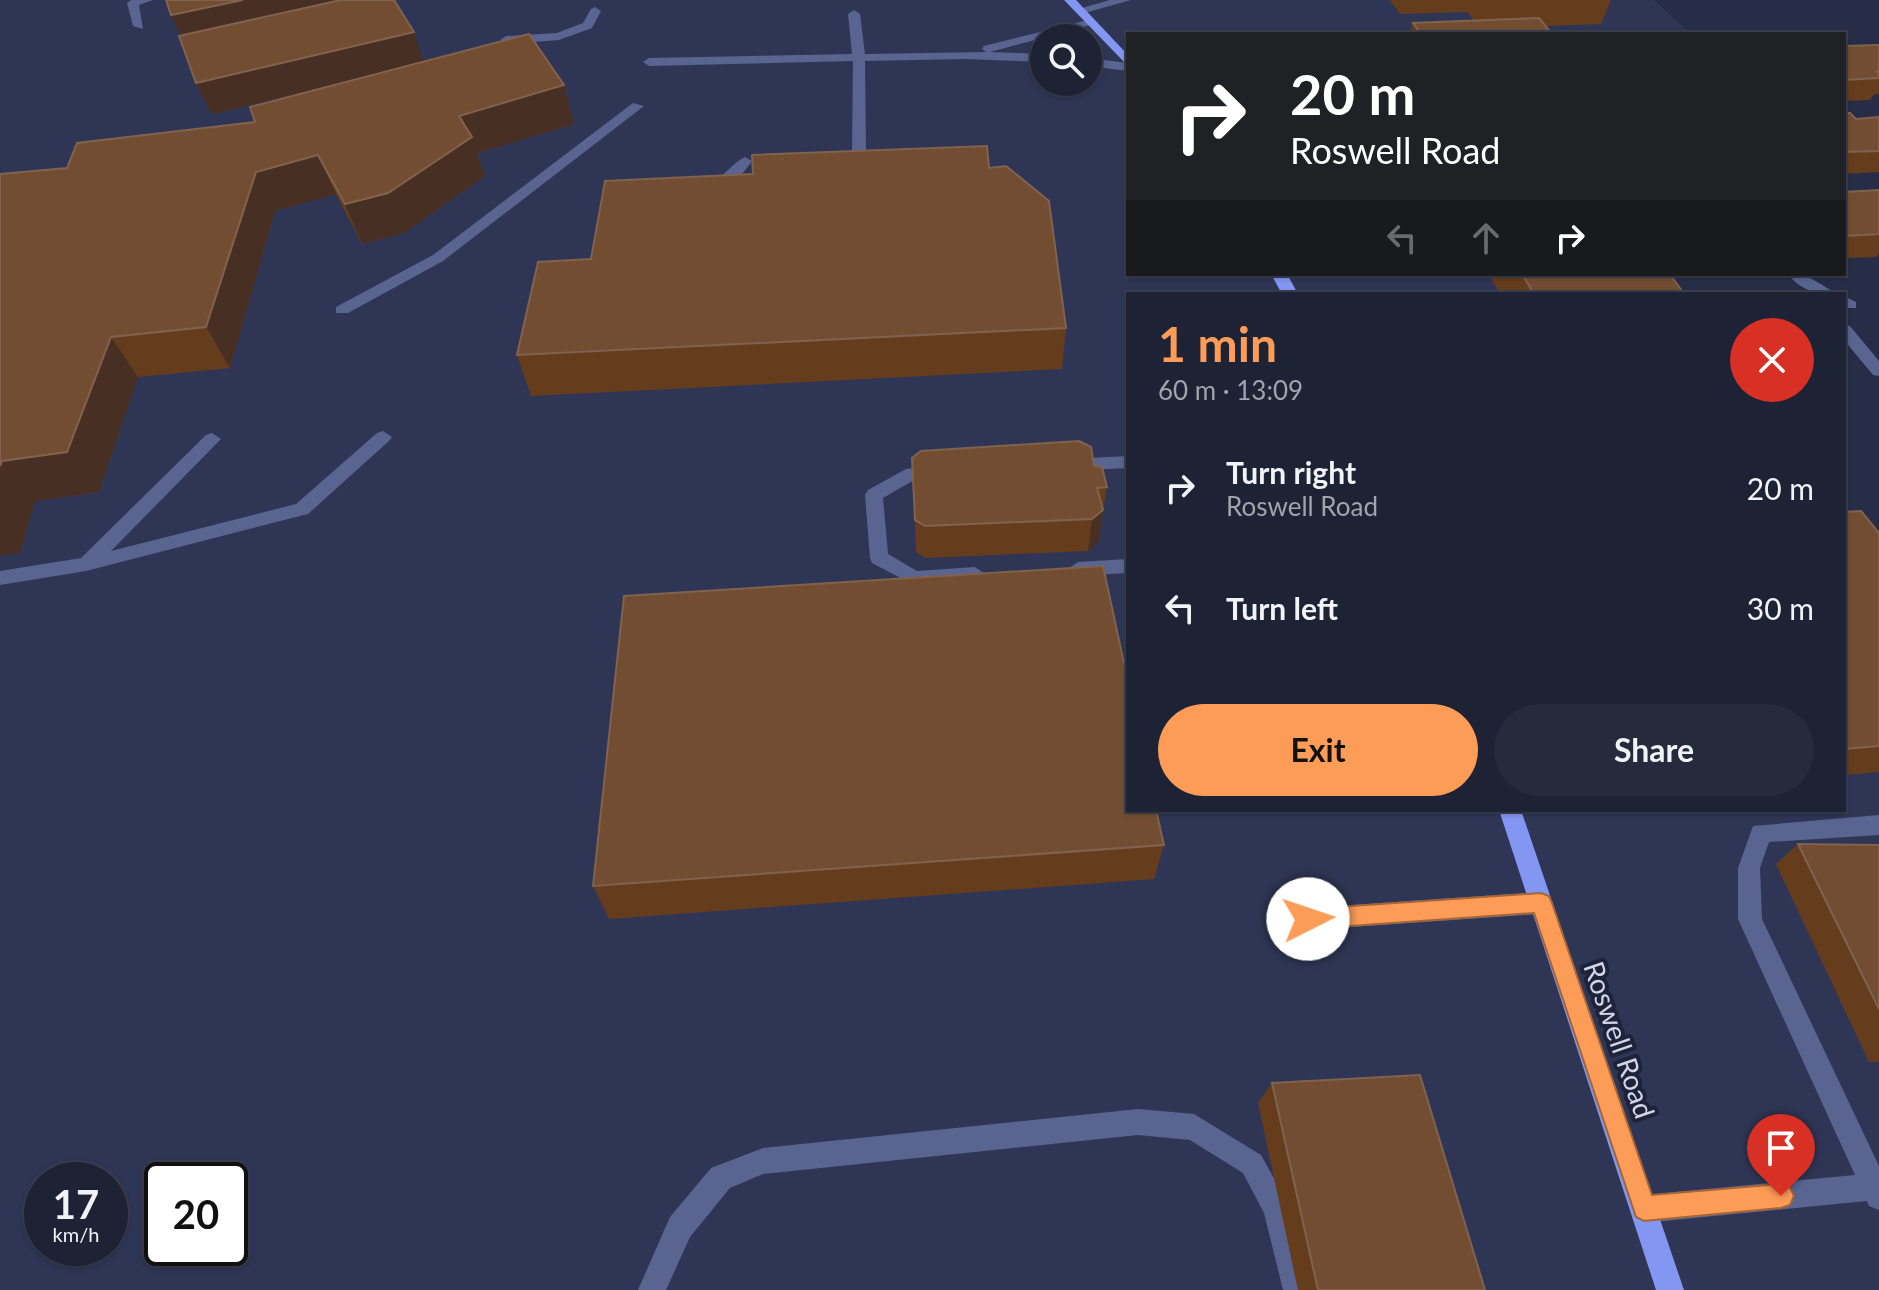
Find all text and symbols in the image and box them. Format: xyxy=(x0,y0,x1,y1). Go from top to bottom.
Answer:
map controls xyxy=(1030,24,1102,96)
button: search xyxy=(1030,24,1102,96)
text: 20 m xyxy=(1290,60,1415,127)
icon: right xyxy=(1158,64,1262,168)
text: Roswell Road xyxy=(1290,128,1500,172)
icon: left xyxy=(1380,216,1424,260)
icon: ahead xyxy=(1464,216,1508,260)
icon: right xyxy=(1548,216,1592,260)
text: 1 min xyxy=(1158,315,1277,372)
button: close xyxy=(1730,318,1814,402)
text: 60 m · 13:09 xyxy=(1158,374,1303,406)
text: Turn right xyxy=(1226,454,1356,490)
icon: right xyxy=(1158,466,1202,510)
text: 20 m xyxy=(1747,470,1814,506)
text: Roswell Road xyxy=(1226,490,1378,522)
icon: left xyxy=(1158,586,1202,630)
text: Turn left xyxy=(1226,590,1338,626)
text: 30 m xyxy=(1747,590,1814,626)
button: Exit xyxy=(1158,704,1478,796)
button: Share xyxy=(1494,704,1814,796)
position arrow xyxy=(1266,877,1350,961)
street label: Roswell Road xyxy=(1577,957,1663,1123)
pin xyxy=(1747,1114,1815,1196)
icon: arrive xyxy=(1759,1126,1803,1170)
speed limit sign: 20 xyxy=(144,1162,248,1266)
text: 17 xyxy=(53,1180,99,1228)
text: km/h xyxy=(53,1222,99,1246)

